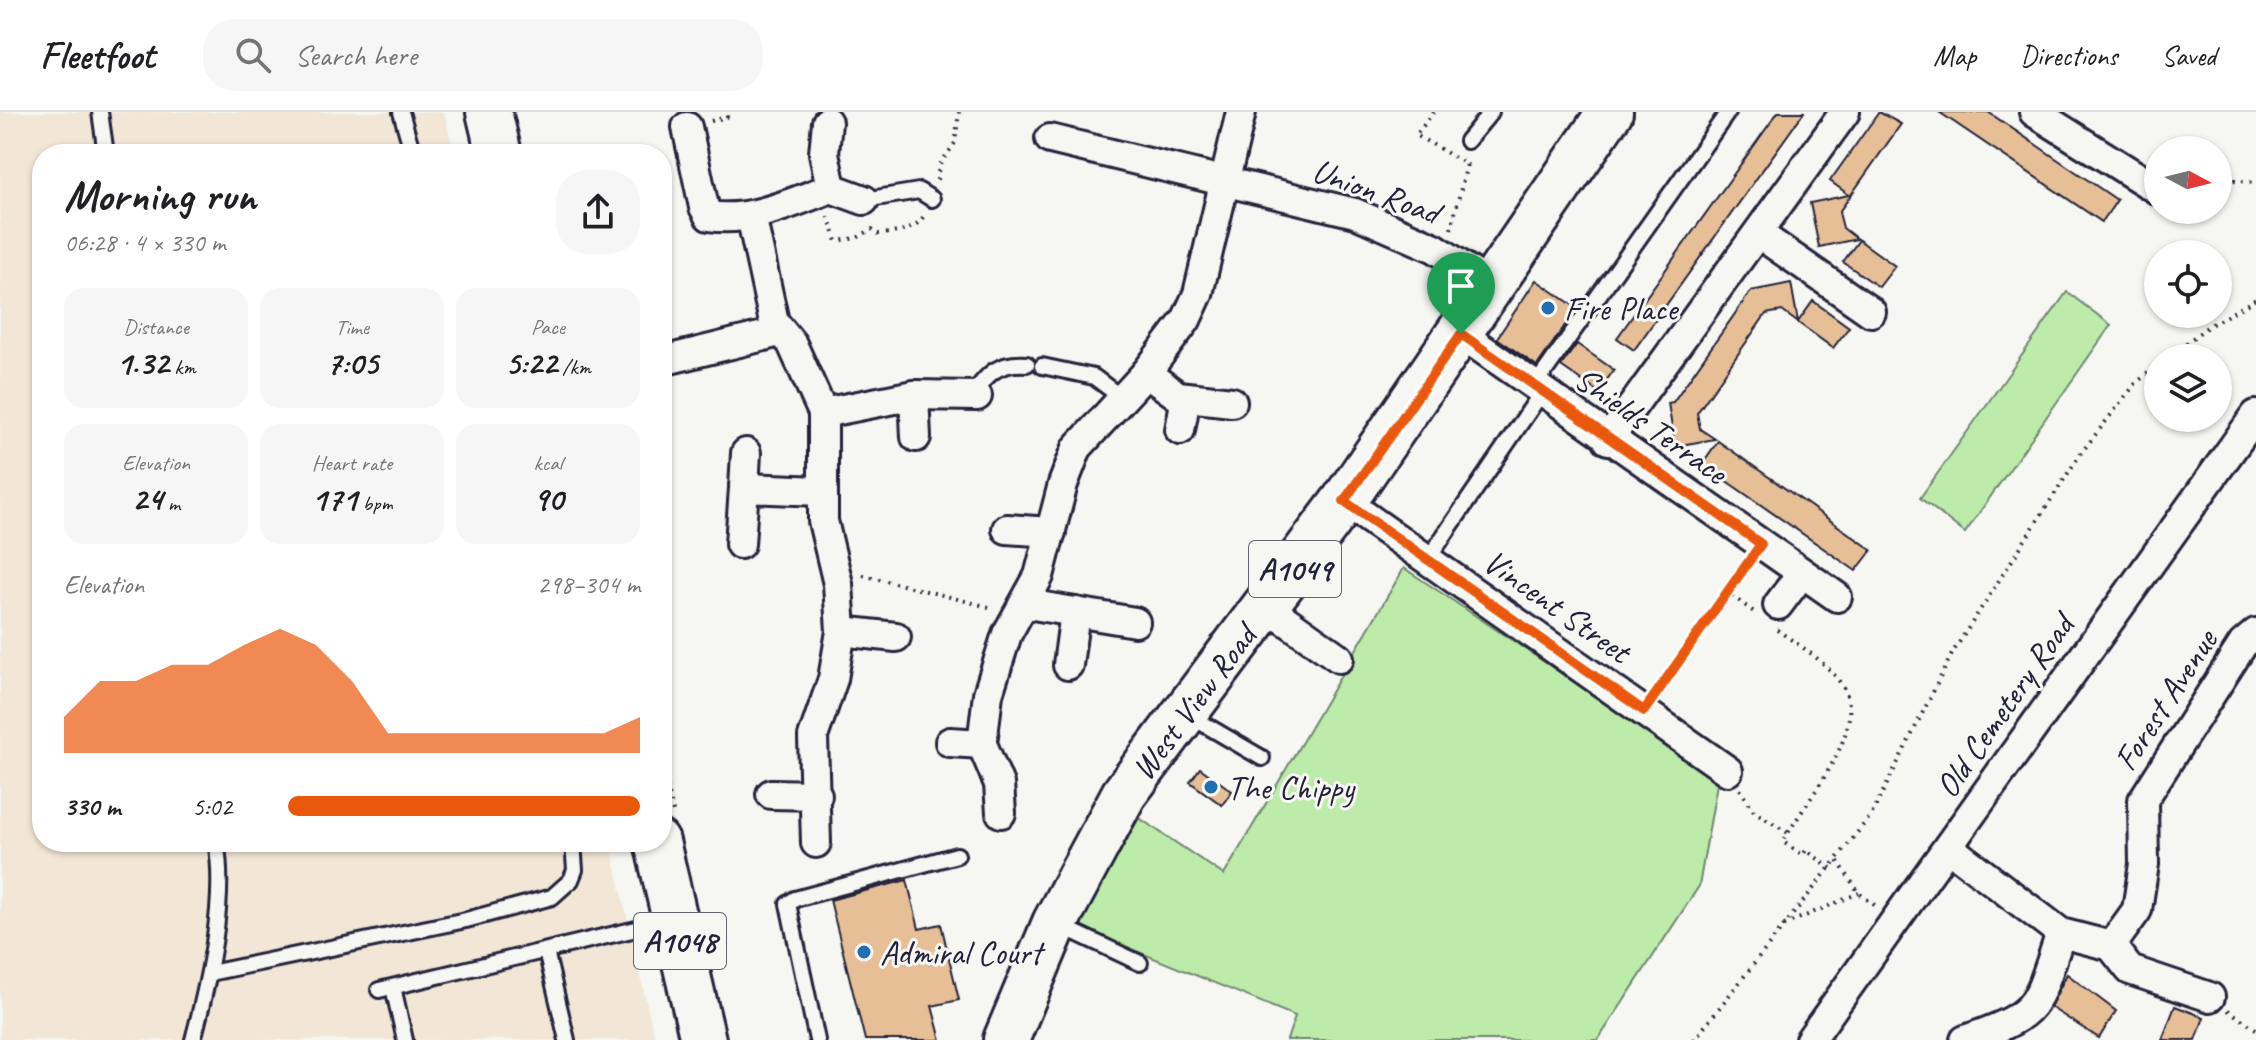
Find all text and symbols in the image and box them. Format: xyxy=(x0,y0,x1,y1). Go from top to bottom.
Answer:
search box xyxy=(203,19,763,91)
text: Fleetfoot xyxy=(40,32,155,79)
icon: search xyxy=(231,33,275,77)
text: Search here xyxy=(295,36,417,74)
text: Map xyxy=(1933,38,1976,73)
text: Directions xyxy=(2020,38,2118,73)
text: Saved xyxy=(2162,38,2216,73)
north arrow xyxy=(2144,136,2232,224)
map controls xyxy=(2144,136,2232,432)
street label: Union Road xyxy=(1307,148,1450,235)
text: Morning run xyxy=(64,168,256,223)
button: share xyxy=(556,170,640,254)
text: 06:28 · 4 × 330 m xyxy=(64,226,225,259)
button: locate xyxy=(2144,240,2232,328)
pin xyxy=(1427,252,1495,334)
icon: arrive xyxy=(1439,264,1483,308)
place label: Fire Place xyxy=(1564,287,1680,330)
marker: Fire Place xyxy=(1539,299,1557,317)
text: Distance xyxy=(123,313,189,341)
text: Time xyxy=(335,313,369,341)
text: Pace xyxy=(531,313,565,341)
text: 1.32 xyxy=(116,341,169,384)
text: 7:05 xyxy=(326,341,378,384)
text: 5:22 xyxy=(505,341,557,384)
button: layers xyxy=(2144,344,2232,432)
text: km xyxy=(169,353,196,381)
text: /km xyxy=(557,353,591,381)
street label: Shields Terrace xyxy=(1566,357,1737,494)
text: Elevation xyxy=(122,449,190,477)
text: Heart rate xyxy=(312,449,392,477)
text: kcal xyxy=(533,449,563,477)
text: 24 xyxy=(132,477,162,520)
text: 171 xyxy=(311,477,357,520)
text: 90 xyxy=(533,477,563,520)
text: m xyxy=(162,489,180,517)
text: bpm xyxy=(357,489,393,517)
street label: Vincent Street xyxy=(1475,540,1642,674)
road number: A1049 xyxy=(1249,541,1341,597)
text: Elevation xyxy=(64,568,144,601)
text: 298–304 m xyxy=(537,568,640,601)
street label: Old Cemetery Road xyxy=(1925,602,2085,806)
street label: West View Road xyxy=(1121,613,1268,788)
street label: Forest Avenue xyxy=(2104,620,2227,778)
place label: The Chippy xyxy=(1227,766,1356,809)
marker: The Chippy xyxy=(1202,778,1220,796)
text: 330 m xyxy=(64,790,120,823)
text: 5:02 xyxy=(192,790,232,823)
road number: A1048 xyxy=(634,913,726,969)
place label: Admiral Court xyxy=(880,931,1046,974)
marker: Admiral Court xyxy=(855,943,873,961)

